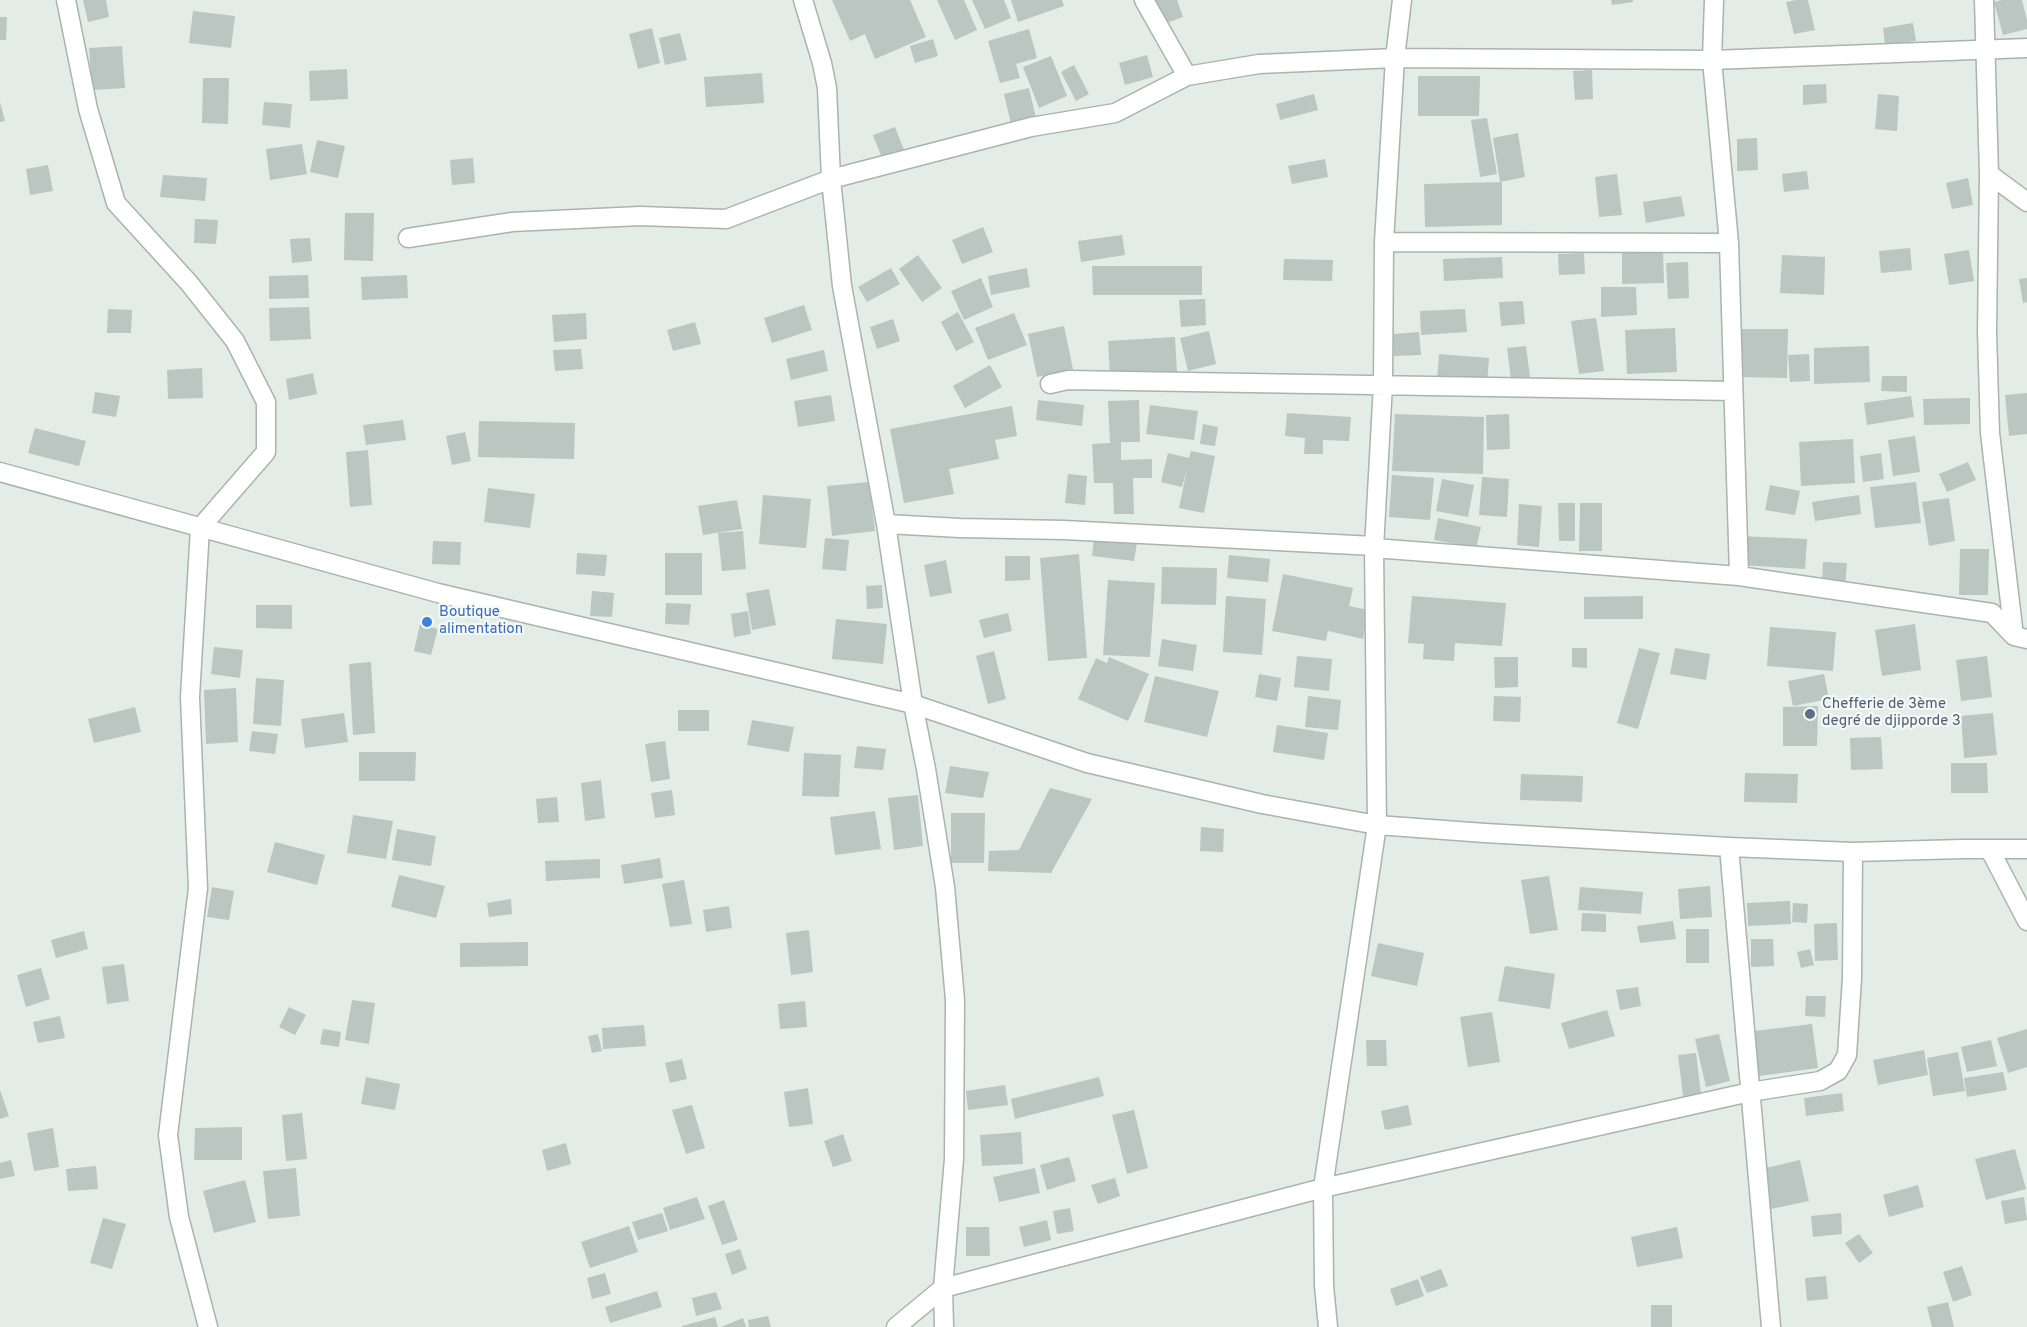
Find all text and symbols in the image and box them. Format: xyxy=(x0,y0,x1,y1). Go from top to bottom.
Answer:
place label: Boutique alimentation xyxy=(439,604,523,639)
marker: Boutique alimentation xyxy=(420,615,434,629)
place label: Chefferie de 3ème degré de djipporde 3 xyxy=(1822,696,1961,731)
marker: Chefferie de 3ème degré de djipporde 3 xyxy=(1803,707,1817,721)

